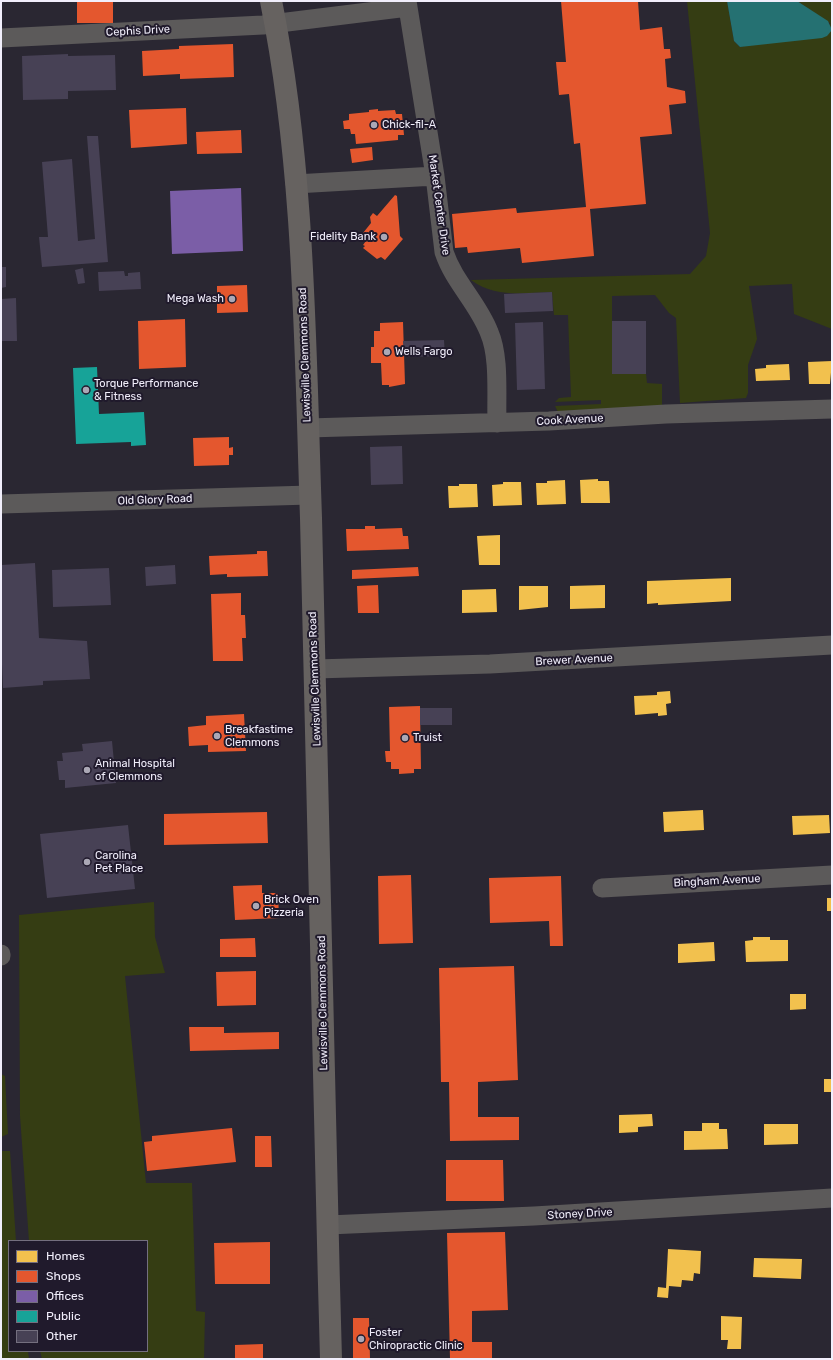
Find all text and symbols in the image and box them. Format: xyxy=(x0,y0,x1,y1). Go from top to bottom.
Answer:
street label: Cephis Drive xyxy=(106,23,170,39)
place label: Chick-fil-A xyxy=(382,118,436,132)
marker: Chick-fil-A xyxy=(369,120,379,130)
street label: Market Center Drive xyxy=(425,154,453,256)
place label: Fidelity Bank xyxy=(310,230,376,244)
marker: Fidelity Bank xyxy=(379,232,389,242)
street label: Lewisville Clemmons Road xyxy=(296,287,314,423)
place label: Mega Wash xyxy=(167,292,224,306)
marker: Mega Wash xyxy=(227,294,237,304)
place label: Wells Fargo xyxy=(395,345,453,359)
marker: Wells Fargo xyxy=(382,347,392,357)
place label: Torque Performance & Fitness xyxy=(94,377,198,403)
marker: Torque Performance & Fitness xyxy=(81,385,91,395)
street label: Cook Avenue xyxy=(536,412,604,428)
street label: Old Glory Road xyxy=(117,492,193,508)
street label: Lewisville Clemmons Road xyxy=(306,611,324,747)
street label: Brewer Avenue xyxy=(535,651,613,669)
place label: Breakfastime Clemmons xyxy=(225,723,293,749)
marker: Breakfastime Clemmons xyxy=(212,731,222,741)
place label: Truist xyxy=(413,731,442,745)
marker: Truist xyxy=(400,733,410,743)
place label: Animal Hospital of Clemmons xyxy=(95,757,175,783)
marker: Animal Hospital of Clemmons xyxy=(82,765,92,775)
place label: Carolina Pet Place xyxy=(95,849,143,875)
marker: Carolina Pet Place xyxy=(82,857,92,867)
street label: Bingham Avenue xyxy=(673,872,761,890)
place label: Brick Oven Pizzeria xyxy=(264,893,319,919)
marker: Brick Oven Pizzeria xyxy=(251,901,261,911)
street label: Lewisville Clemmons Road xyxy=(315,935,331,1071)
street label: Stoney Drive xyxy=(547,1206,613,1222)
legend xyxy=(8,1240,148,1352)
text: Homes xyxy=(46,1249,85,1263)
text: Shops xyxy=(46,1269,81,1283)
text: Offices xyxy=(46,1289,84,1303)
text: Public xyxy=(46,1309,81,1323)
place label: Foster Chiropractic Clinic xyxy=(369,1326,463,1352)
text: Other xyxy=(46,1329,77,1343)
marker: Foster Chiropractic Clinic xyxy=(356,1334,366,1344)

